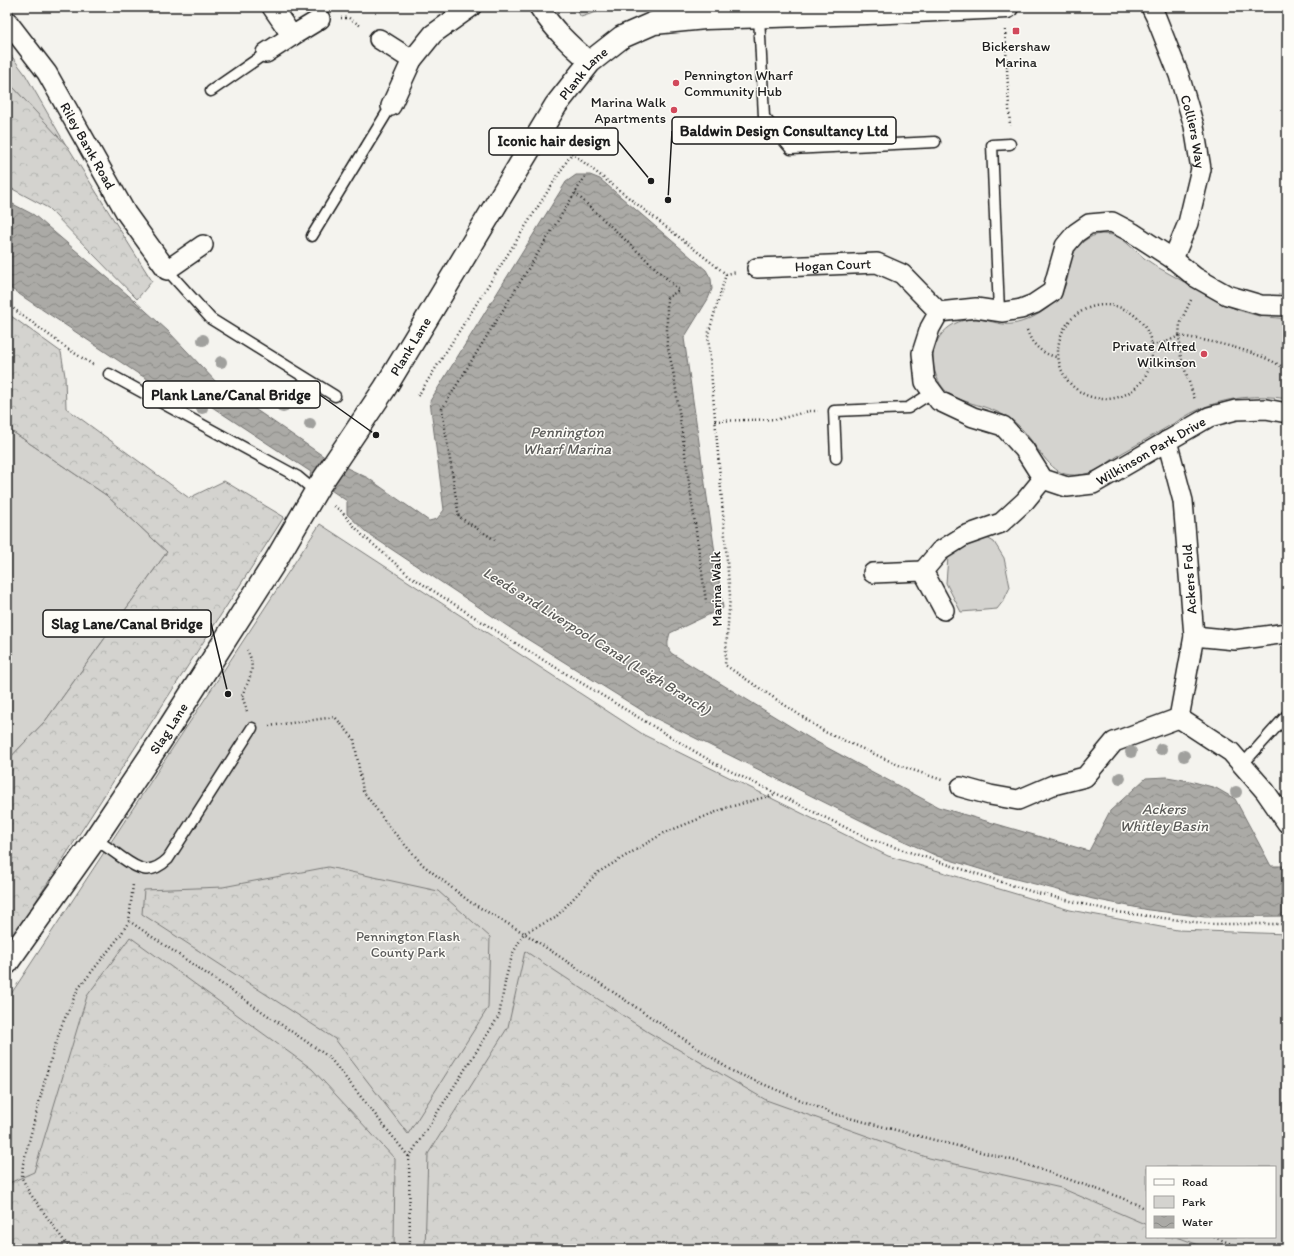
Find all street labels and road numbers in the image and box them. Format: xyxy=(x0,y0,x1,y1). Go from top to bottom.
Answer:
street label: Plank Lane xyxy=(555,43,612,103)
street label: Colliers Way xyxy=(1176,93,1209,170)
street label: Riley Bank Road xyxy=(56,99,119,193)
street label: Hogan Court xyxy=(794,255,871,275)
street label: Plank Lane xyxy=(386,314,435,379)
street label: Wilkinson Park Drive xyxy=(1093,413,1209,490)
street label: Ackers Fold xyxy=(1179,543,1200,615)
street label: Marina Walk xyxy=(707,550,726,627)
street label: Slag Lane xyxy=(146,699,192,758)

